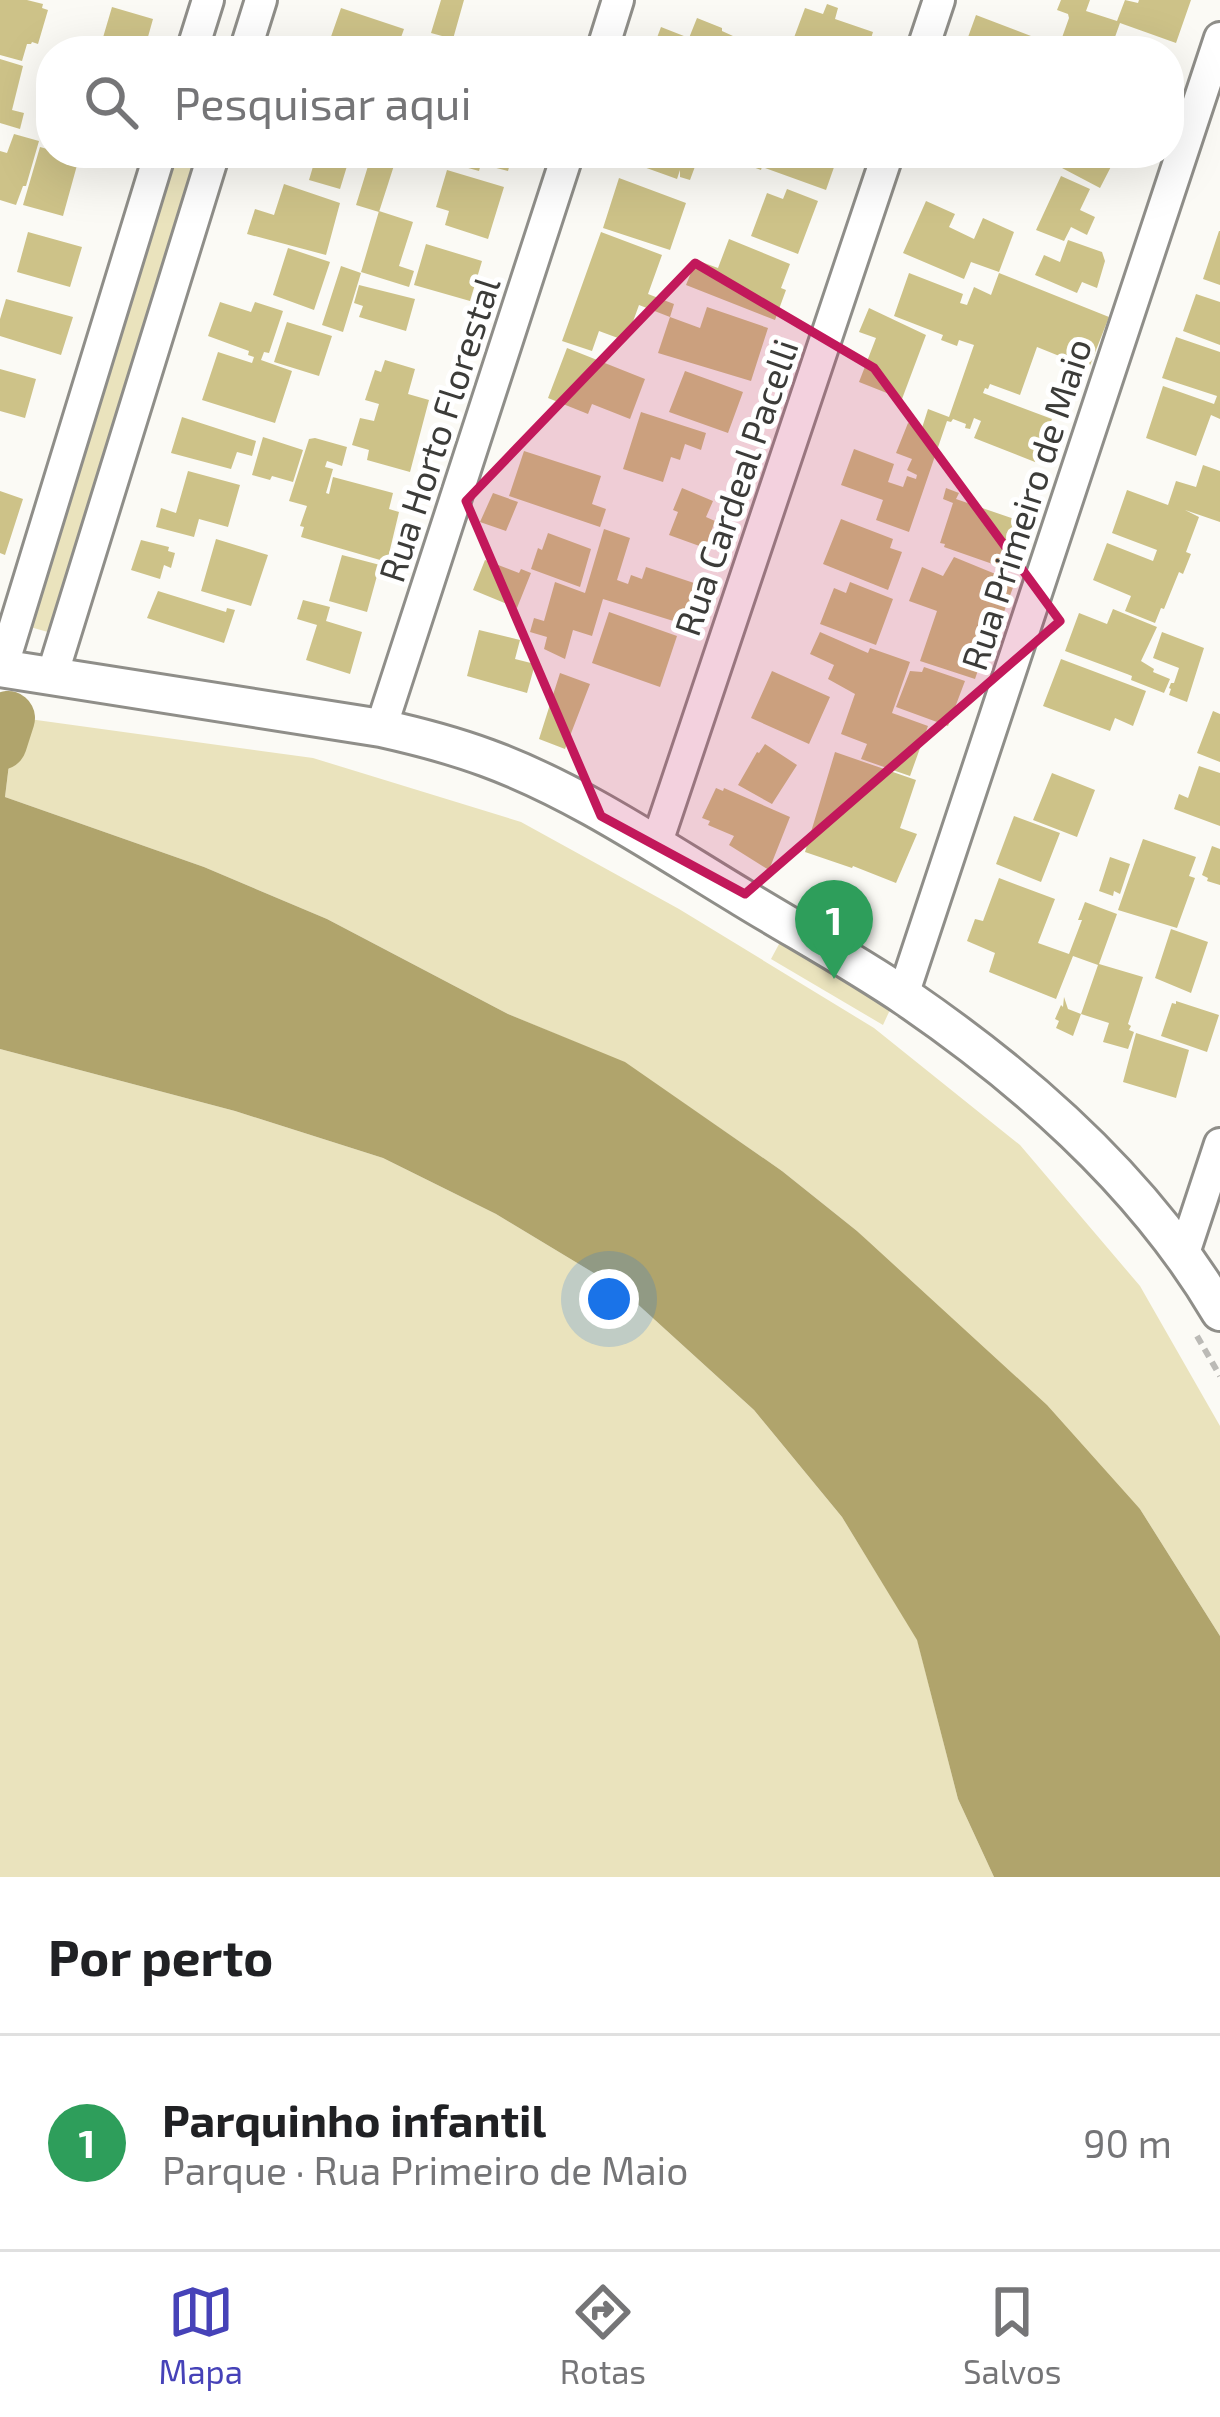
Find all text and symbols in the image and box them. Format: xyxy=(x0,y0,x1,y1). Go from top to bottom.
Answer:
search box xyxy=(36,36,1184,168)
icon: search xyxy=(78,69,144,135)
text: Pesquisar aqui xyxy=(174,75,472,129)
street label: Rua Horto Florestal xyxy=(368,271,508,587)
street label: Rua Cardeal Pacelli xyxy=(664,333,806,641)
street label: Rua Primeiro de Maio xyxy=(951,333,1099,675)
pin: 1 xyxy=(795,880,873,979)
your location xyxy=(579,1269,639,1329)
text: Por perto xyxy=(48,1925,273,1986)
text: Parquinho infantil xyxy=(162,2092,546,2146)
text: 1 xyxy=(79,2119,95,2166)
text: 90 m xyxy=(1083,2119,1172,2166)
text: Parque · Rua Primeiro de Maio xyxy=(162,2146,688,2193)
tab: Mapa xyxy=(158,2279,243,2391)
tab: Rotas xyxy=(560,2279,646,2391)
tab: Salvos xyxy=(963,2279,1062,2391)

